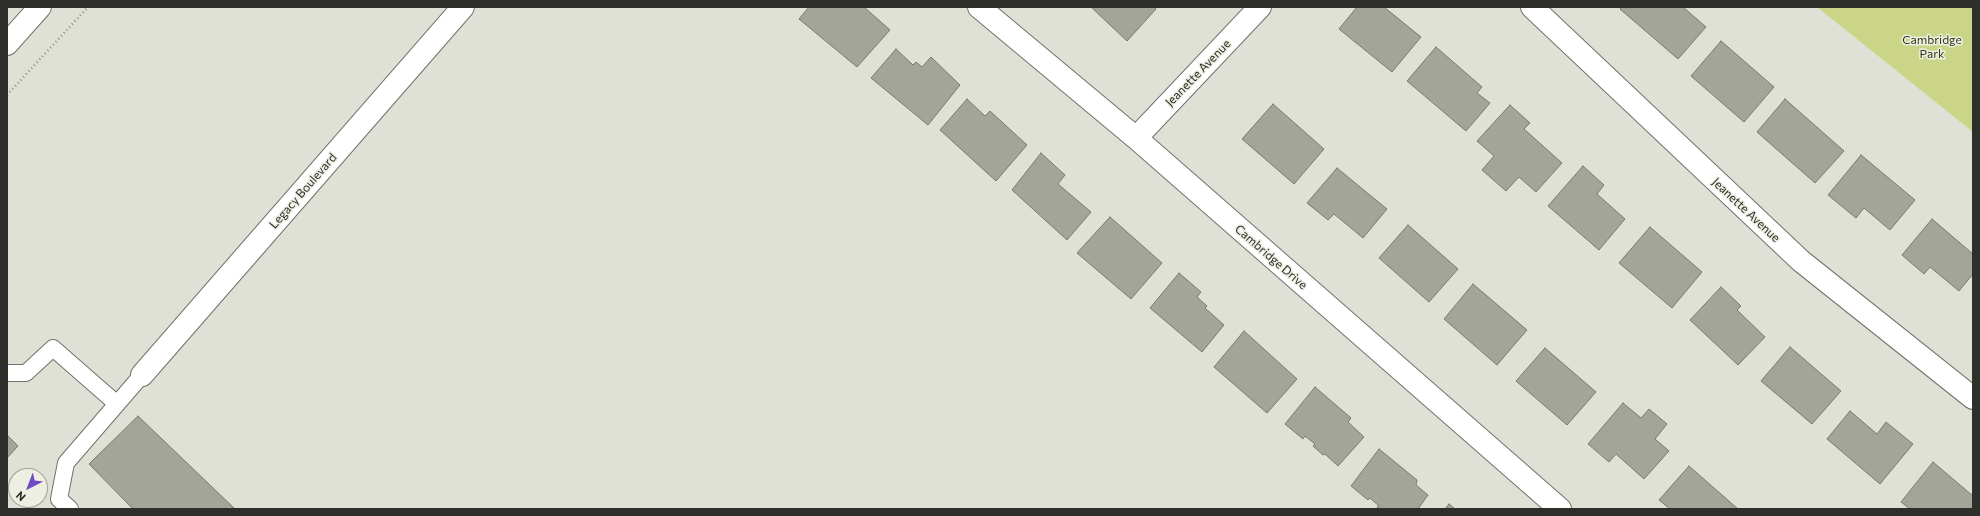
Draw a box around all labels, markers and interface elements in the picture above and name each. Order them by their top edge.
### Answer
park label: Cambridge Park [1902,33,1962,61]
street label: Jeanette Avenue [1162,36,1234,110]
street label: Legacy Boulevard [266,150,340,232]
street label: Jeanette Avenue [1709,175,1783,245]
street label: Cambridge Drive [1232,222,1310,292]
north arrow [8,468,48,508]
text: N [13,489,28,504]

